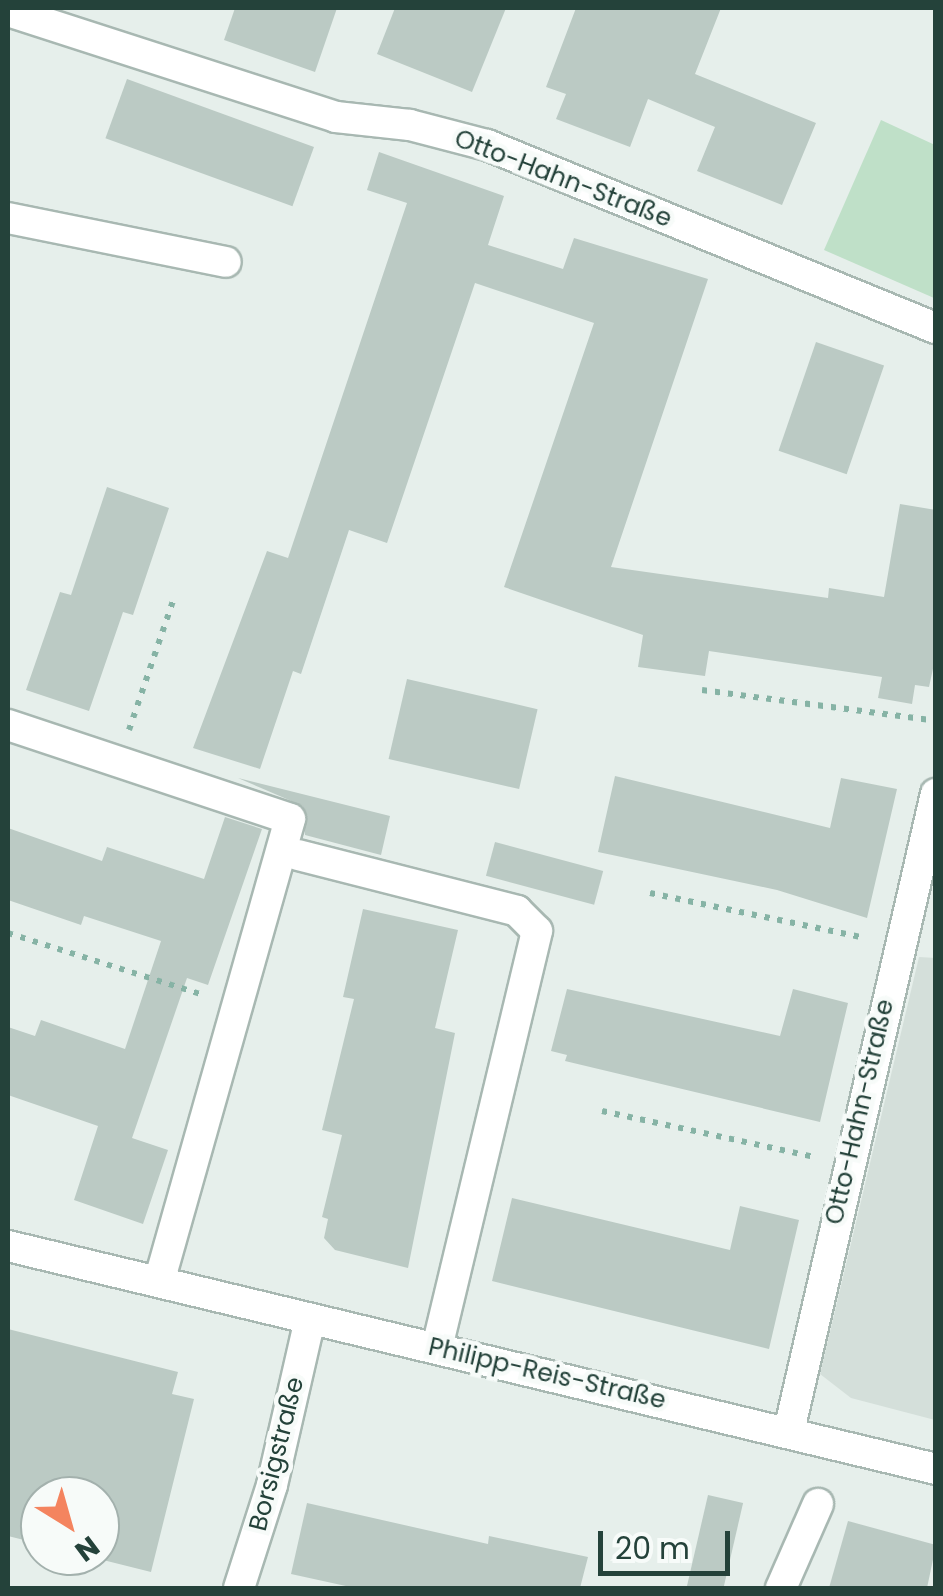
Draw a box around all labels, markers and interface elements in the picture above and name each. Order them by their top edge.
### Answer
street label: Otto-Hahn-Straße [450,124,676,234]
street label: Otto-Hahn-Straße [820,997,900,1227]
street label: Philipp-Reis-Straße [425,1332,669,1416]
street label: Borsigstraße [243,1374,311,1534]
north arrow [20,1476,120,1576]
scale bar [603,1511,736,1573]
text: N [67,1527,107,1571]
text: 20 m [615,1527,690,1570]

